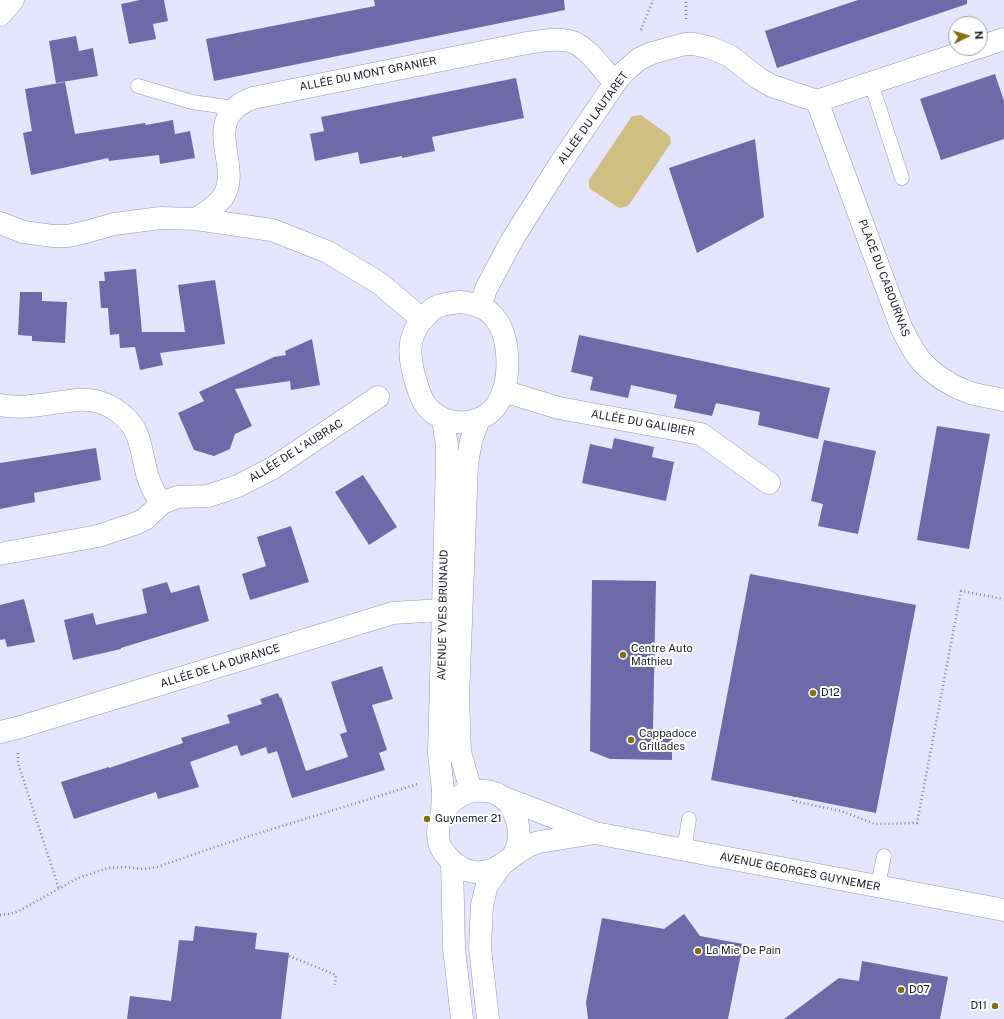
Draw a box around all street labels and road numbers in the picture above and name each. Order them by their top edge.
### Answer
street label: ALLÉE DU MONT GRANIER [298,54,438,94]
street label: ALLÉE DU LAUTARET [555,69,631,167]
street label: PLACE DU CABOURNAS [855,217,913,339]
street label: ALLÉE DU GALIBIER [590,407,696,439]
street label: ALLÉE DE L'AUBRAC [247,417,345,485]
street label: AVENUE YVES BRUNAUD [435,549,451,681]
street label: ALLÉE DE LA DURANCE [159,642,281,690]
street label: AVENUE GEORGES GUYNEMER [719,850,881,894]

